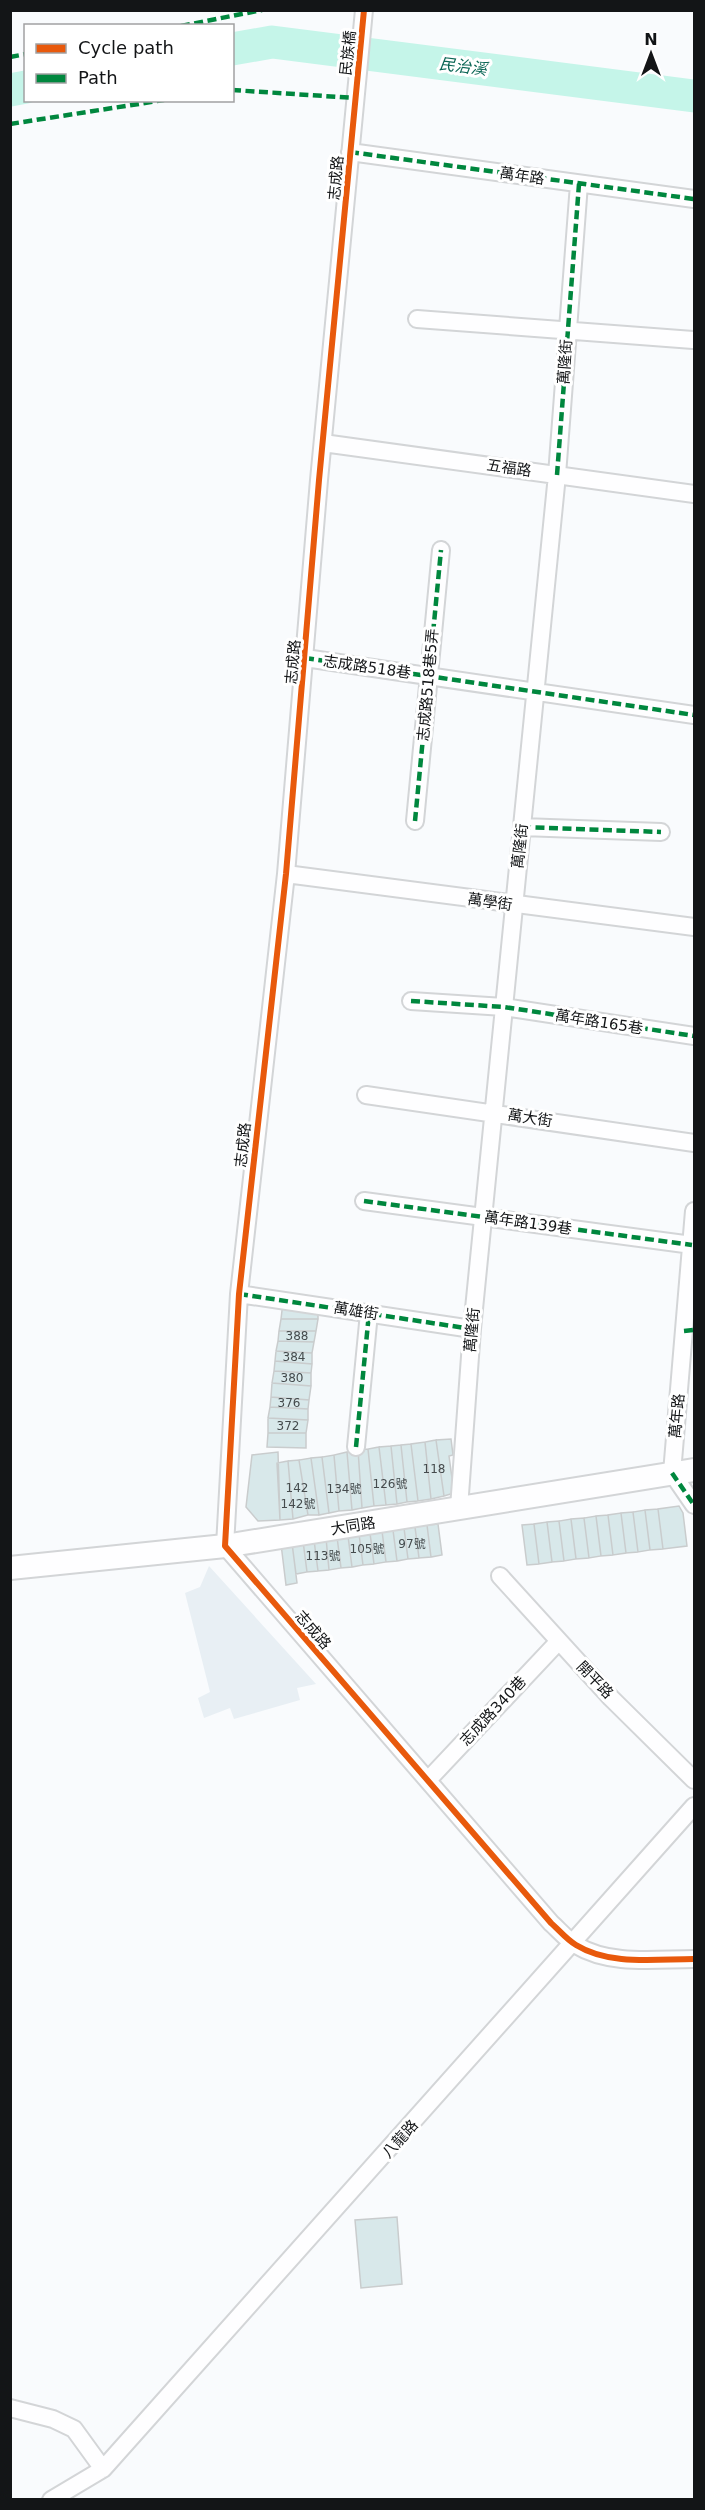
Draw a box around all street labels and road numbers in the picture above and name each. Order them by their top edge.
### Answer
street label: 民族橋 [337,30,359,76]
street label: 志成路 [325,155,347,201]
street label: 萬年路 [498,164,546,188]
street label: 萬隆街 [554,339,576,385]
street label: 五福路 [485,456,533,480]
street label: 志成路518巷5弄 [414,628,442,742]
street label: 志成路 [282,639,304,685]
street label: 志成路518巷 [322,652,412,682]
street label: 萬隆街 [509,823,531,869]
street label: 萬學街 [466,890,514,914]
street label: 萬年路165巷 [554,1006,644,1038]
street label: 萬大街 [506,1106,554,1130]
street label: 志成路 [232,1122,254,1168]
street label: 萬年路139巷 [483,1208,573,1238]
street label: 萬雄街 [332,1299,380,1323]
street label: 萬隆街 [461,1307,483,1353]
street label: 萬年路 [666,1393,688,1439]
street label: 大同路 [329,1514,377,1538]
street label: 志成路 [291,1607,335,1653]
street label: 開平路 [573,1658,617,1702]
street label: 志成路340巷 [456,1672,530,1750]
street label: 八龍路 [378,2116,422,2162]

